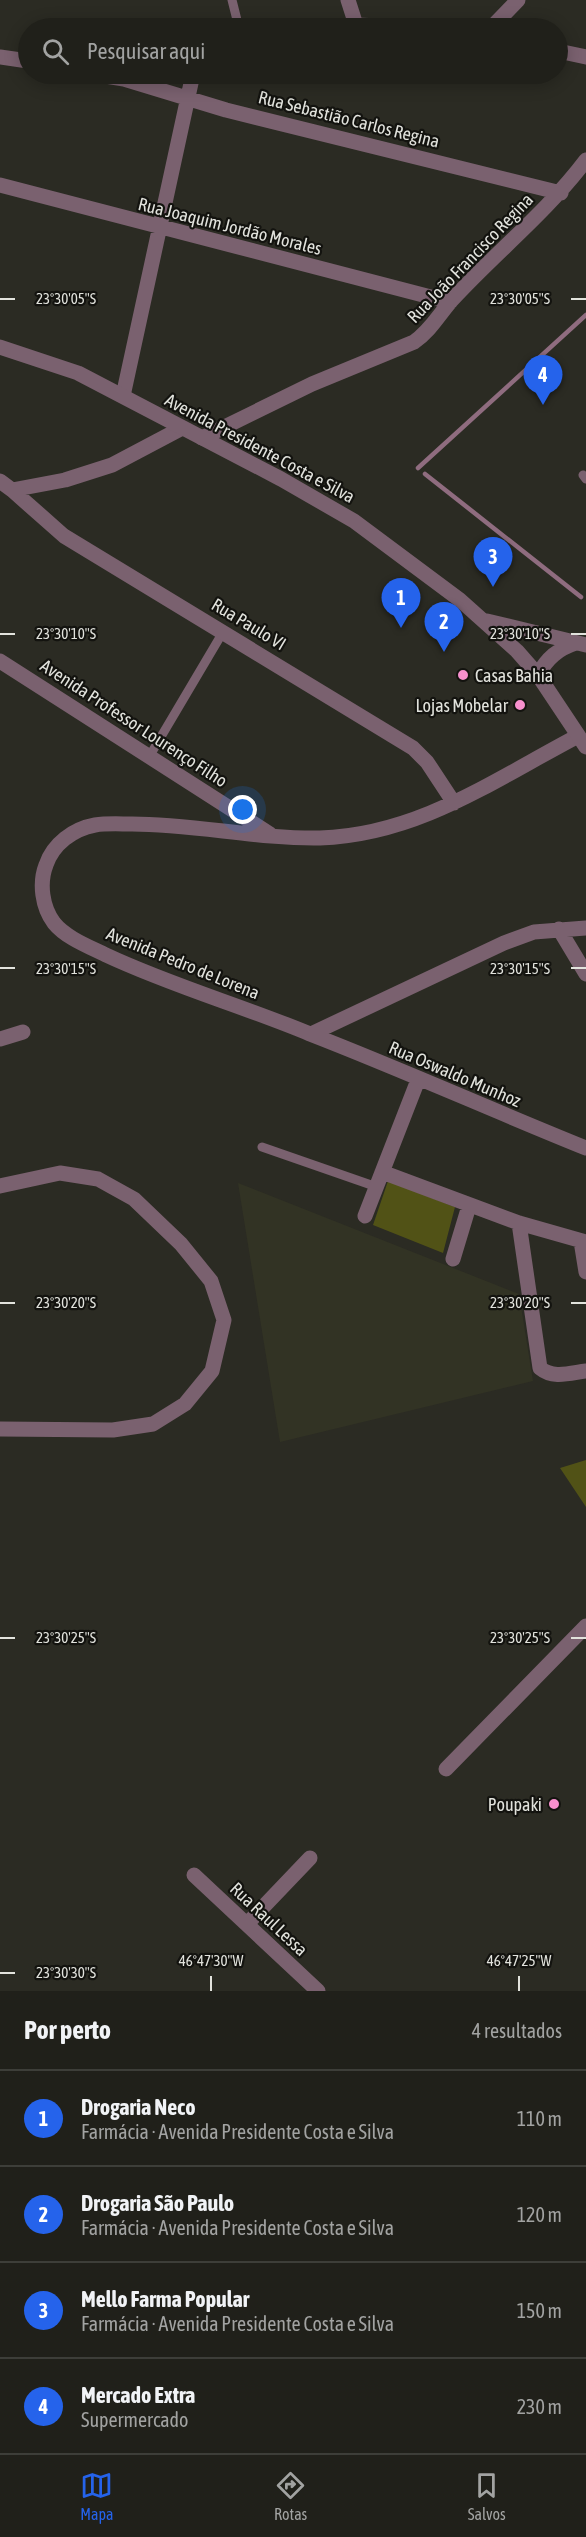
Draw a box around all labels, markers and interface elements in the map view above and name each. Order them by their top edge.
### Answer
search box [18,18,568,84]
icon: search [39,35,72,68]
text: Pesquisar aqui [87,38,205,64]
street label: Rua Sebastião Carlos Regina [256,86,442,152]
street label: Rua João Francisco Regina [403,189,537,327]
street label: Rua Joaquim Jordão Morales [136,193,324,259]
text: 23°30'05"S [36,290,96,307]
text: 23°30'05"S [490,290,550,307]
pin: 4 [524,356,562,405]
street label: Avenida Presidente Costa e Silva [162,389,358,507]
pin: 3 [474,538,512,587]
pin: 1 [382,578,420,628]
street label: Rua Paulo VI [208,594,290,654]
pin: 2 [424,602,464,652]
text: 23°30'10"S [36,625,96,642]
text: 23°30'10"S [490,625,550,642]
street label: Avenida Professor Lourenço Filho [37,655,231,791]
place label: Casas Bahia [475,665,553,686]
marker: Casas Bahia [456,668,470,682]
place label: Lojas Mobelar [416,695,509,716]
marker: Lojas Mobelar [513,698,527,712]
your location [228,795,257,824]
street label: Avenida Pedro de Lorena [103,923,263,1003]
text: 23°30'15"S [36,960,96,977]
text: 23°30'15"S [490,960,550,977]
street label: Rua Oswaldo Munhoz [386,1037,525,1111]
text: 23°30'20"S [36,1294,96,1311]
text: 23°30'20"S [490,1294,550,1311]
text: 23°30'25"S [36,1629,96,1646]
text: 23°30'25"S [490,1629,550,1646]
place label: Poupaki [488,1794,542,1815]
marker: Poupaki [547,1797,561,1811]
street label: Rua Raul Lessa [226,1878,312,1960]
text: 46°47'30"W [179,1952,243,1969]
text: 46°47'25"W [487,1952,551,1969]
text: 23°30'30"S [36,1964,96,1981]
text: Por perto [24,2015,111,2045]
text: 4 resultados [472,2019,562,2042]
text: Drogaria Neco [81,2094,196,2120]
text: 1 [39,2107,48,2130]
text: 110 m [517,2107,562,2130]
text: Farmácia · Avenida Presidente Costa e Silva [81,2120,394,2143]
text: Drogaria São Paulo [81,2190,234,2216]
text: 2 [39,2203,48,2226]
text: 120 m [517,2203,562,2226]
text: Farmácia · Avenida Presidente Costa e Silva [81,2216,394,2239]
text: Mello Farma Popular [81,2286,249,2312]
text: 3 [39,2299,48,2322]
text: 150 m [517,2299,562,2322]
text: Farmácia · Avenida Presidente Costa e Silva [81,2312,394,2335]
text: Mercado Extra [81,2382,195,2408]
text: 4 [39,2395,48,2418]
text: 230 m [517,2395,562,2418]
text: Supermercado [81,2408,188,2431]
tab: Mapa [80,2469,113,2523]
tab: Rotas [274,2469,307,2523]
tab: Salvos [468,2469,506,2523]

